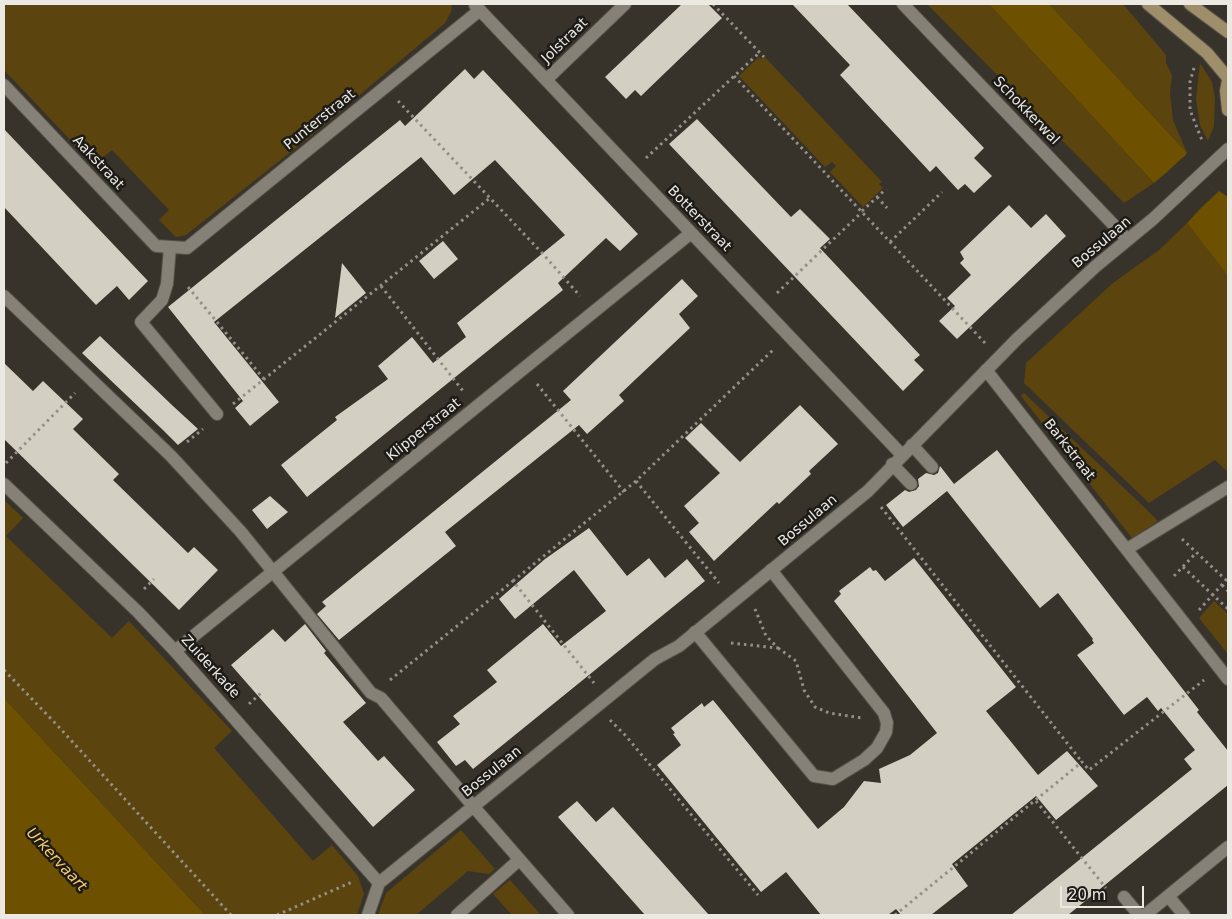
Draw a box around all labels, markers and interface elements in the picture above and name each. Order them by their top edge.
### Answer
street label: Jolstraat [538,15,592,67]
street label: Schokkerwal [989,74,1063,148]
street label: Punterstraat [281,86,359,154]
street label: Aakstraat [69,133,127,193]
street label: Botterstraat [664,183,734,255]
street label: Bossulaan [1069,214,1135,272]
street label: Klipperstraat [384,395,464,465]
street label: Barkstraat [1040,416,1098,484]
street label: Bossulaan [775,492,841,550]
street label: Zuiderkade [177,632,243,702]
street label: Bossulaan [459,743,525,801]
water label: Urkervaart [22,824,90,896]
scale bar [1062,876,1146,908]
text: 20 m [1068,886,1106,904]

